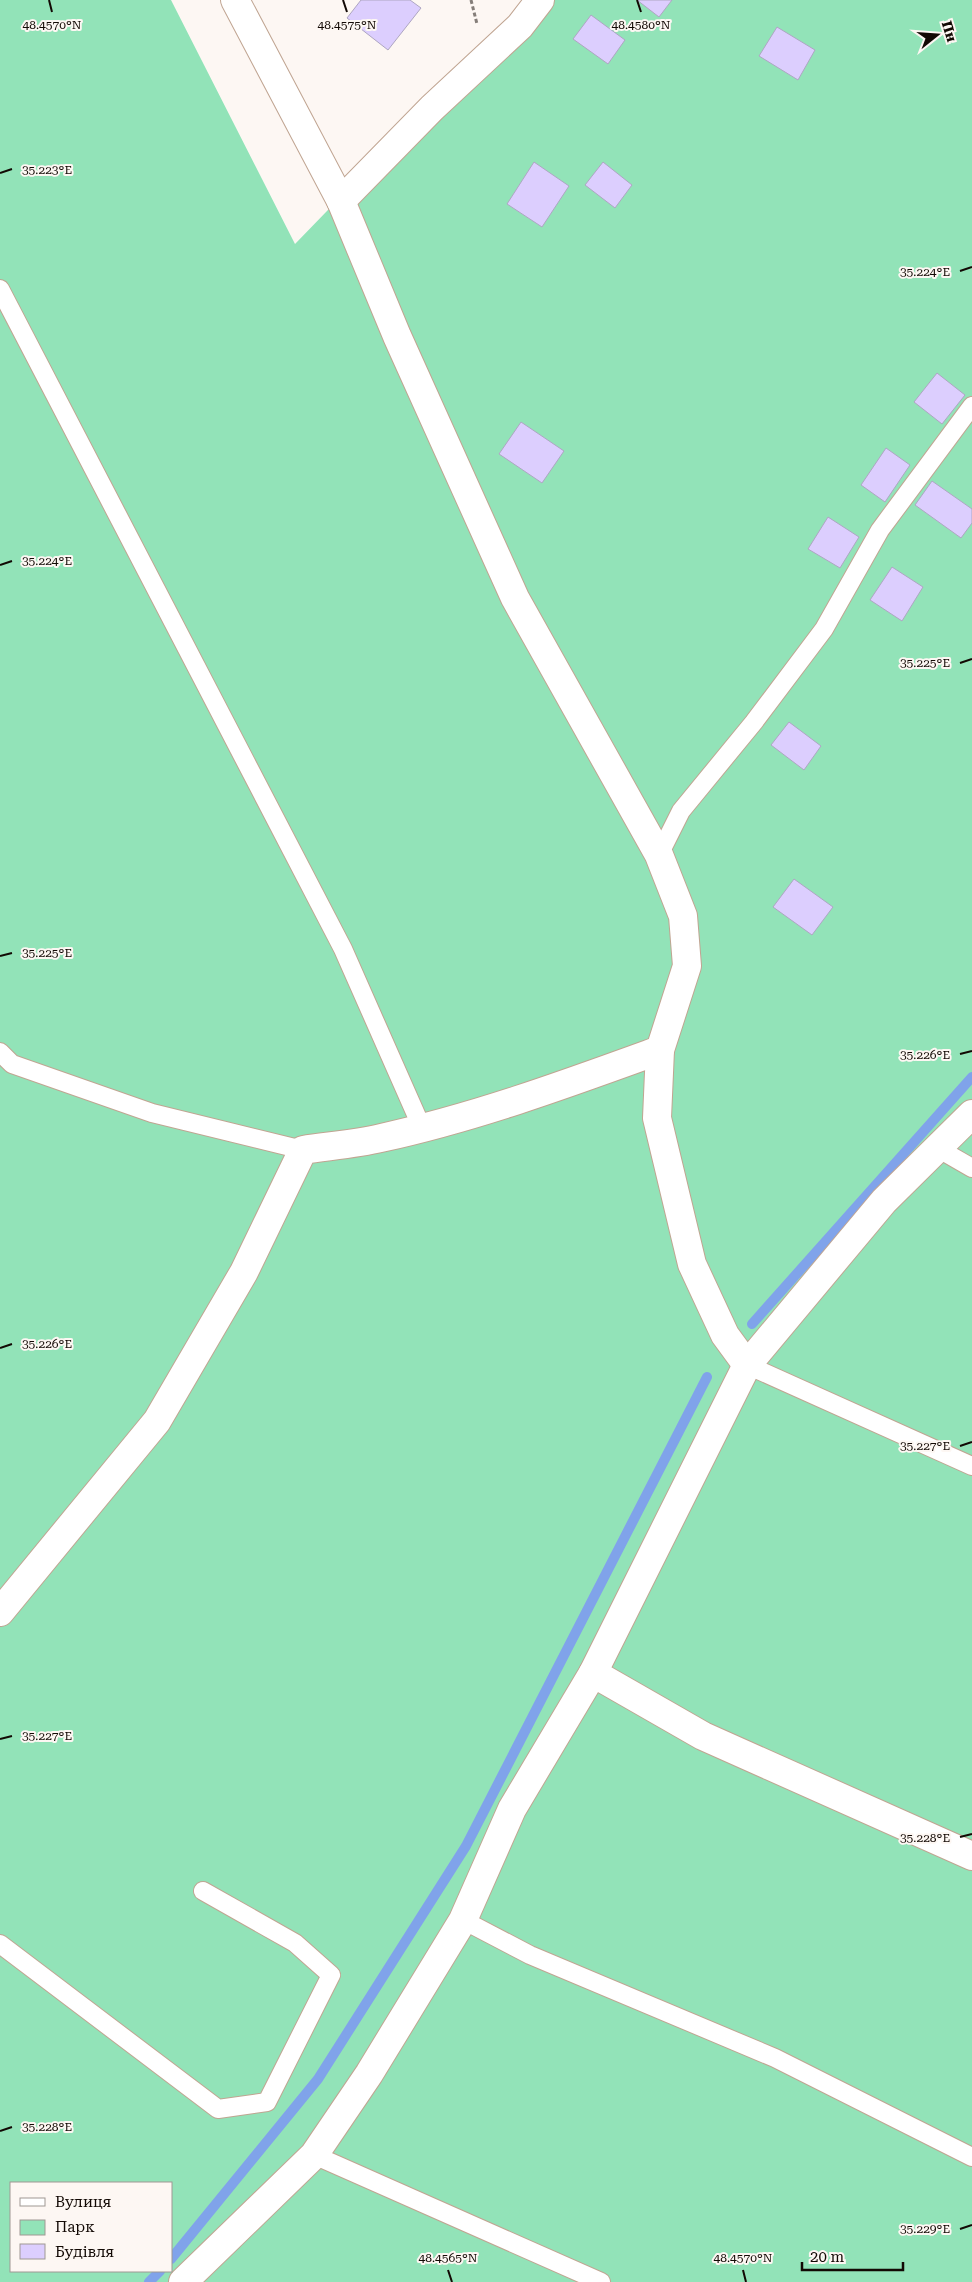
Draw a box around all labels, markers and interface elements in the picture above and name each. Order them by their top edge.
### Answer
north arrow [912,10,962,60]
text: 48.4570°N [23,18,82,32]
text: 48.4575°N [318,18,377,32]
text: 48.4580°N [612,18,671,32]
text: Пн [939,19,960,44]
text: 35.223°E [22,163,72,177]
text: 35.224°E [900,265,950,279]
text: 35.224°E [22,554,72,568]
text: 35.225°E [900,656,950,670]
text: 35.225°E [22,946,72,960]
text: 35.226°E [900,1048,950,1062]
text: 35.226°E [22,1337,72,1351]
text: 35.227°E [900,1439,950,1453]
text: 35.227°E [22,1729,72,1743]
text: 35.228°E [900,1831,950,1845]
text: 35.228°E [22,2120,72,2134]
legend [10,2182,172,2272]
text: Вулиця [55,2193,111,2211]
text: Парк [55,2218,95,2236]
text: 35.229°E [900,2222,950,2236]
scale bar [802,2240,903,2272]
text: Будівля [55,2243,114,2261]
text: 20 m [810,2248,845,2266]
text: 48.4565°N [419,2251,478,2265]
text: 48.4570°N [714,2251,773,2265]

